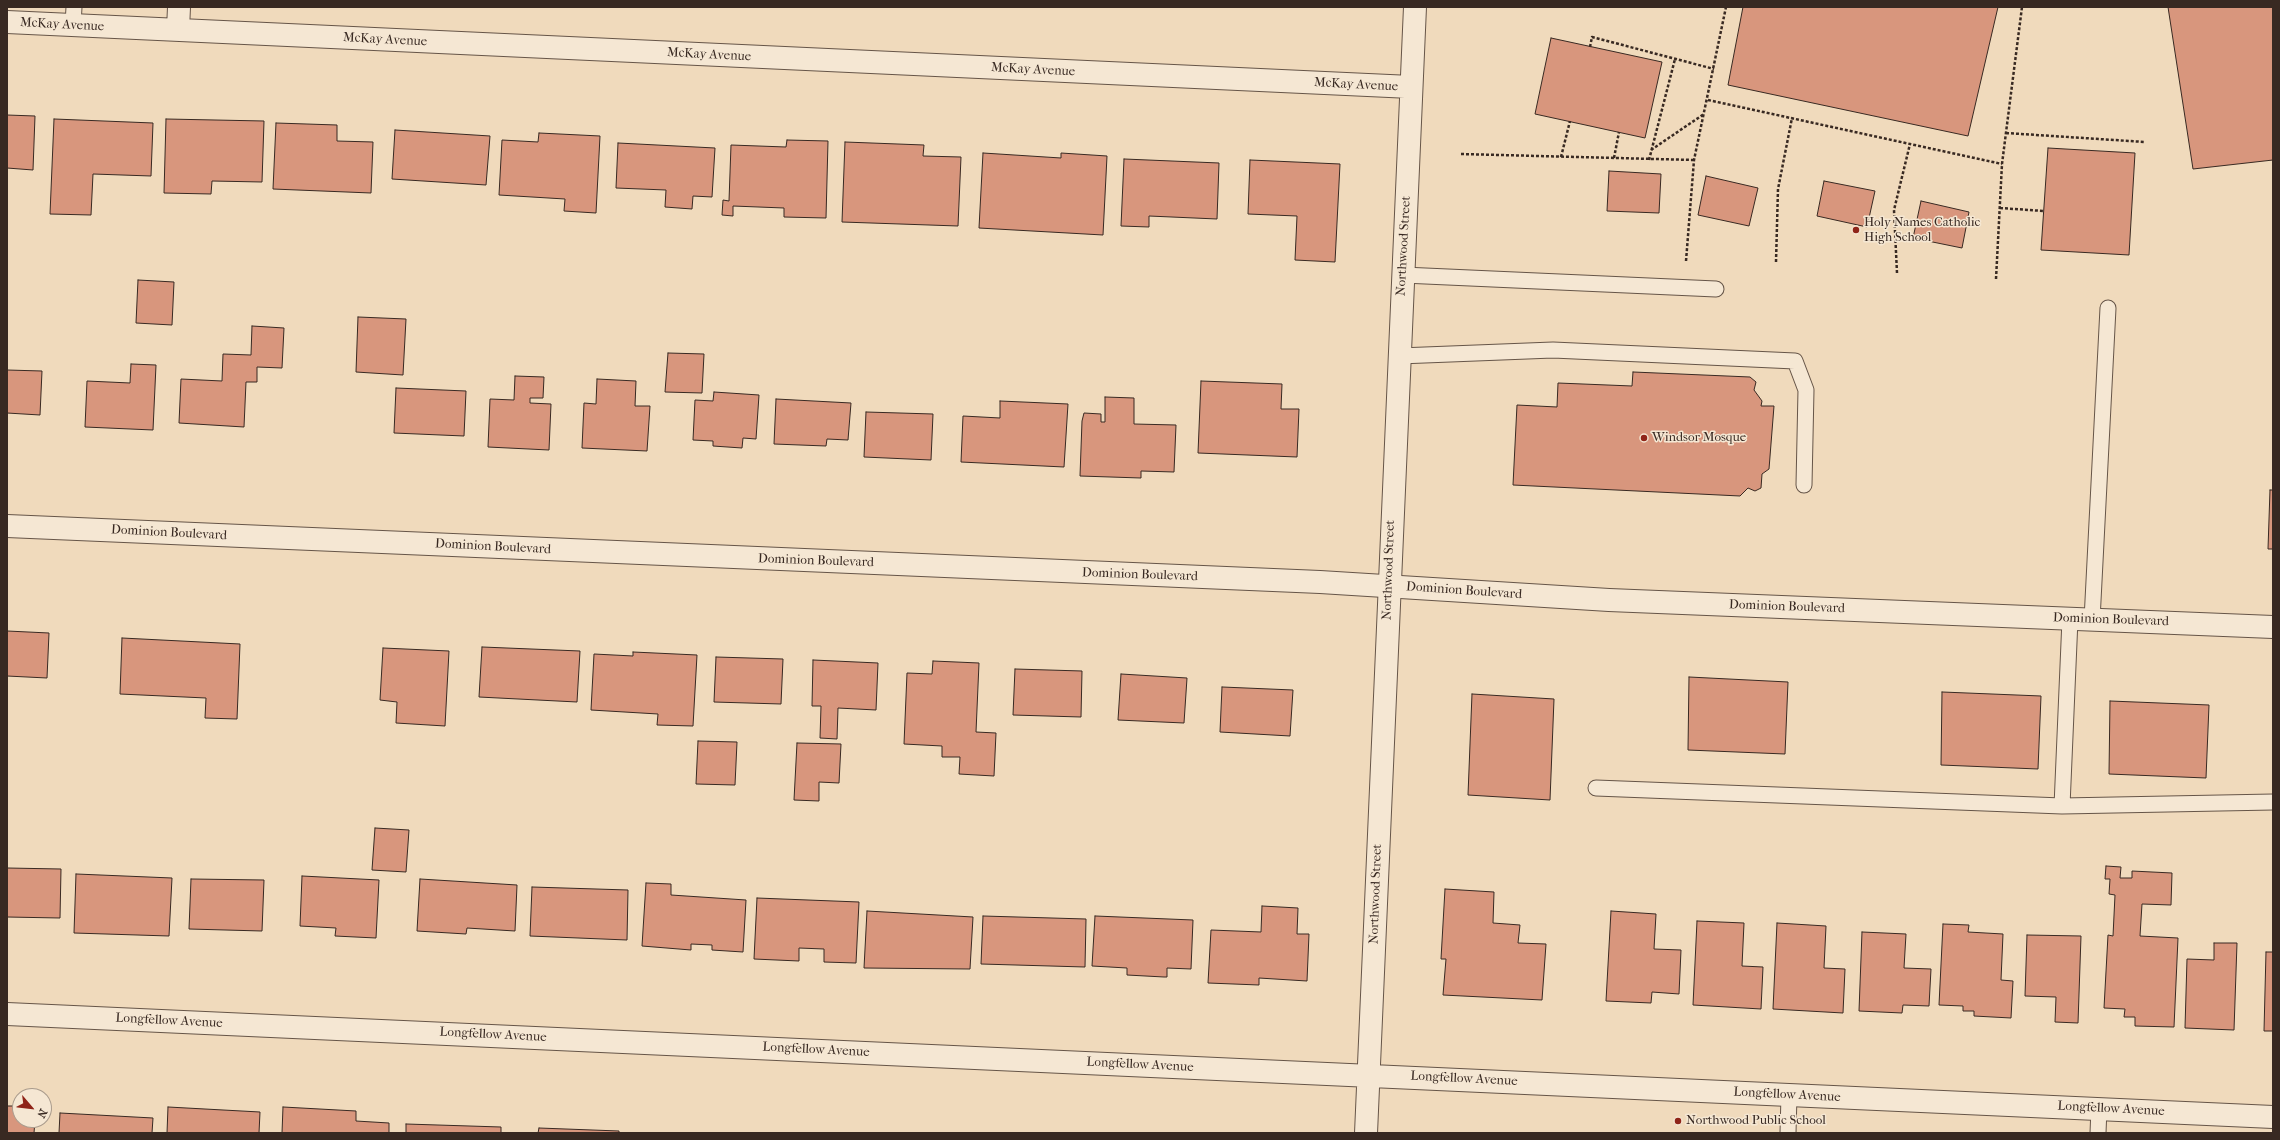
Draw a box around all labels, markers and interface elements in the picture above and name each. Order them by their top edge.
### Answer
street label: McKay Avenue [19,15,105,35]
street label: McKay Avenue [342,30,428,50]
street label: McKay Avenue [666,45,752,65]
street label: McKay Avenue [990,60,1076,80]
street label: McKay Avenue [1313,75,1399,95]
street label: Northwood Street [1394,196,1414,296]
place label: Holy Names Catholic High School [1864,215,1980,246]
marker: Holy Names Catholic High School [1851,225,1861,235]
place label: Windsor Mosque [1652,430,1746,446]
marker: Windsor Mosque [1639,433,1649,443]
street label: Northwood Street [1379,520,1399,620]
street label: Dominion Boulevard [111,522,227,544]
street label: Dominion Boulevard [435,536,551,558]
street label: Dominion Boulevard [758,551,874,571]
street label: Dominion Boulevard [1082,565,1198,585]
street label: Dominion Boulevard [1406,579,1522,603]
street label: Dominion Boulevard [1729,597,1845,617]
street label: Dominion Boulevard [2053,610,2169,630]
street label: Northwood Street [1366,844,1386,944]
street label: Longfellow Avenue [115,1010,223,1032]
street label: Longfellow Avenue [439,1024,547,1046]
street label: Longfellow Avenue [762,1039,870,1061]
street label: Longfellow Avenue [1086,1054,1194,1076]
street label: Longfellow Avenue [1410,1068,1518,1090]
street label: Longfellow Avenue [1733,1084,1841,1106]
north arrow [12,1088,52,1128]
street label: Longfellow Avenue [2057,1098,2165,1120]
text: N [34,1107,50,1120]
place label: Northwood Public School [1686,1113,1826,1129]
marker: Northwood Public School [1673,1116,1683,1126]

